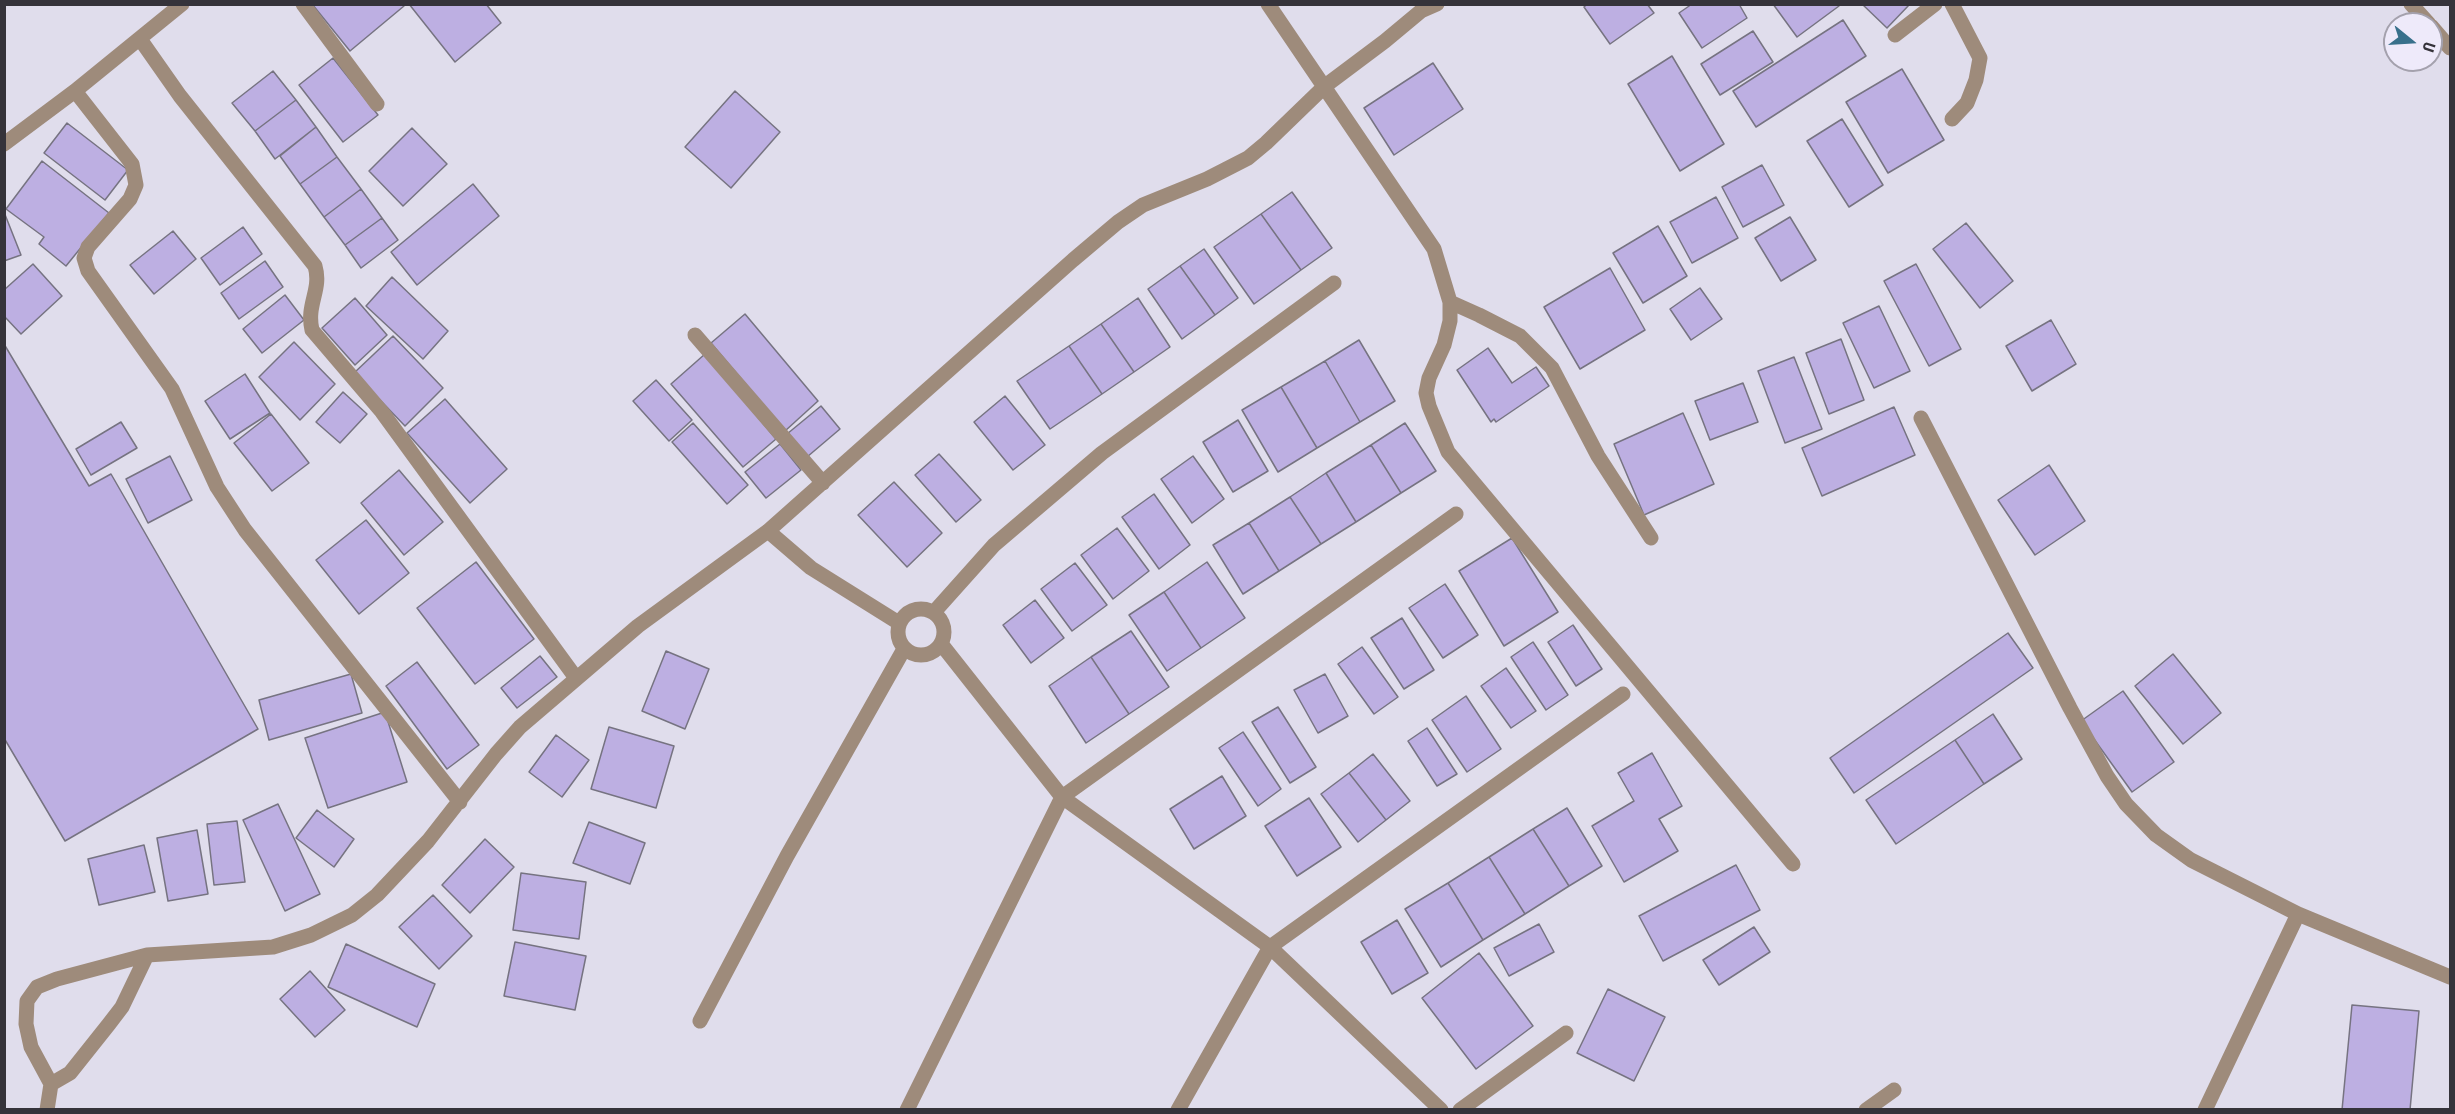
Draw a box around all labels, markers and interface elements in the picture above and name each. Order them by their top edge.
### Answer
north arrow [2383,12,2443,72]
text: U [2418,40,2439,54]

